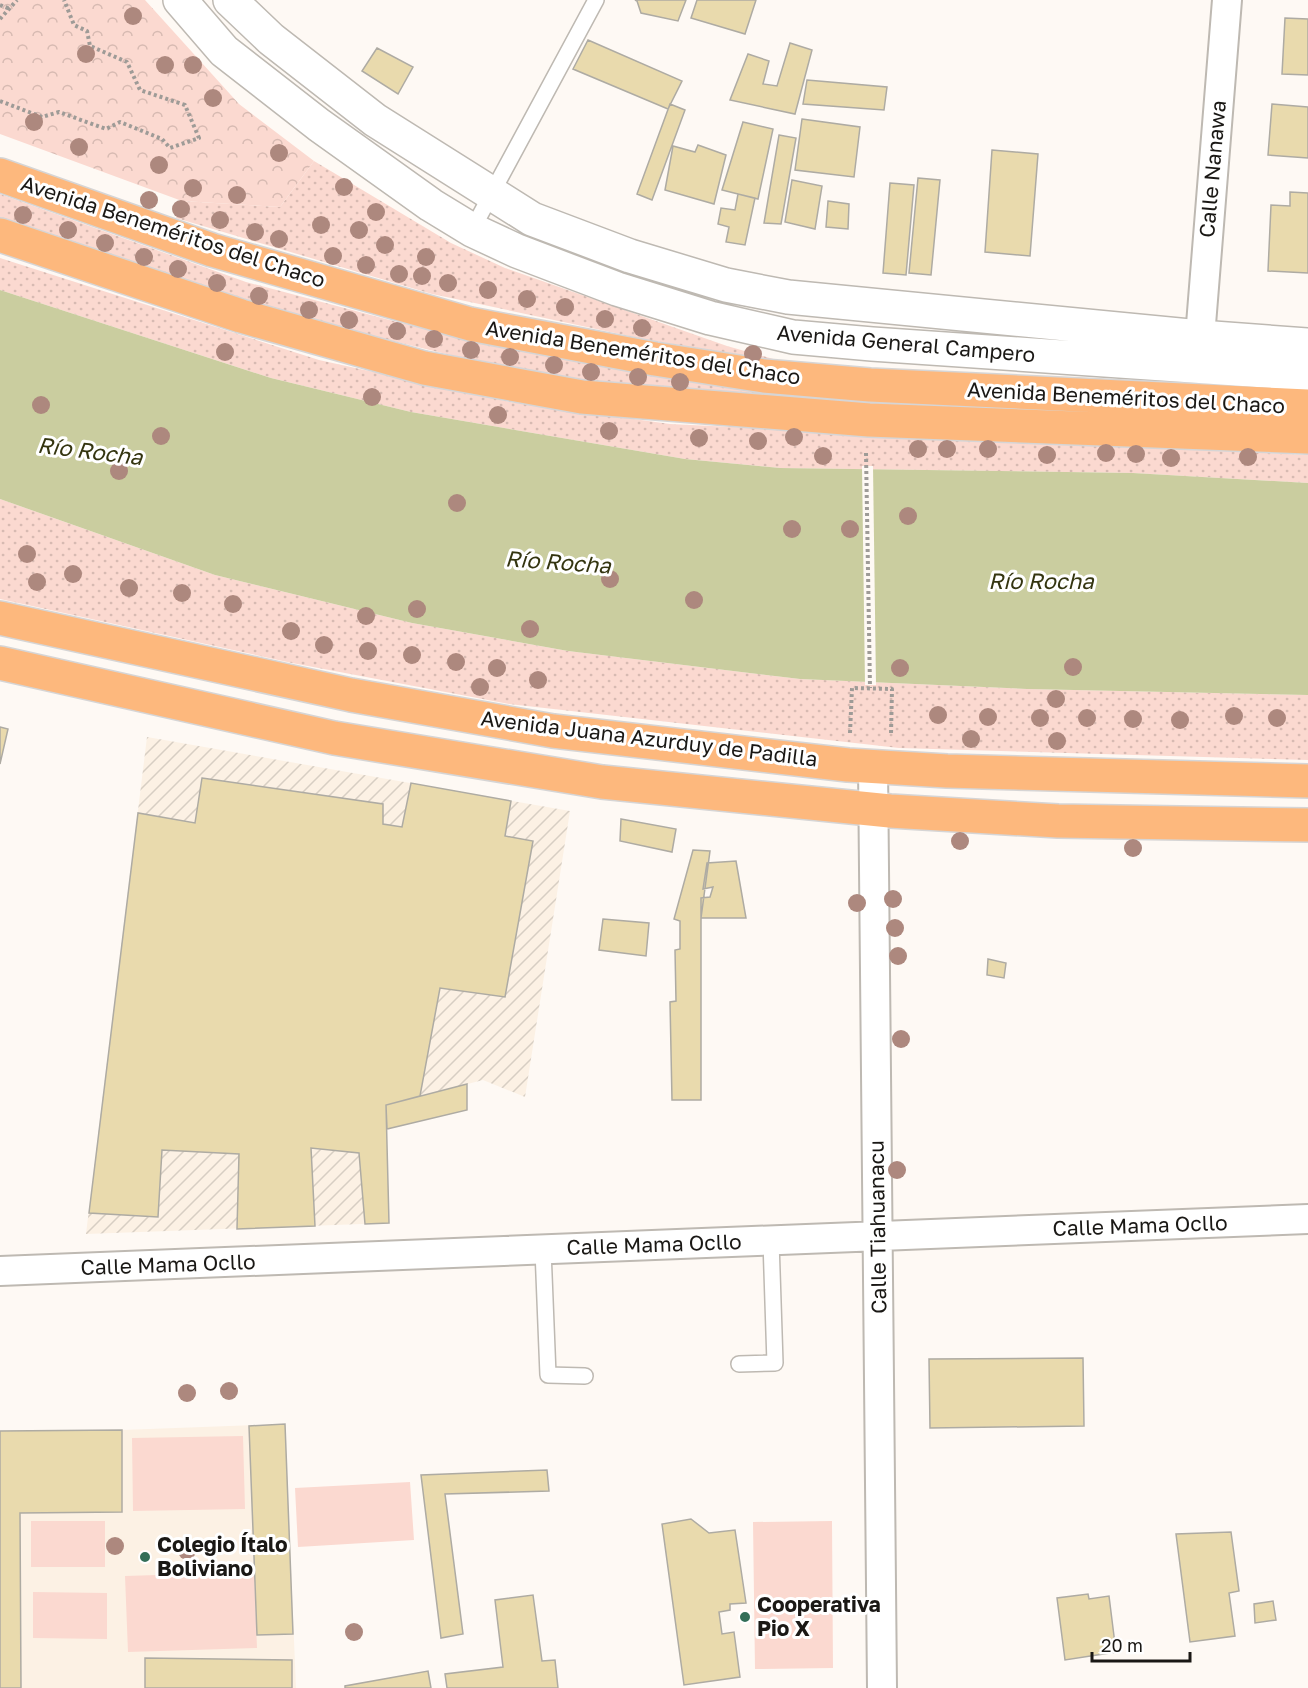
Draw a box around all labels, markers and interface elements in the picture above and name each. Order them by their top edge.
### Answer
street label: Calle Nanawa [1193,99,1231,239]
street label: Avenida Beneméritos del Chaco [18,169,329,293]
street label: Avenida Beneméritos del Chaco [484,314,802,390]
street label: Avenida General Campero [776,319,1036,367]
street label: Avenida Beneméritos del Chaco [966,376,1286,418]
water label: Río Rocha [36,431,146,471]
water label: Río Rocha [504,544,613,579]
water label: Río Rocha [988,567,1095,594]
street label: Avenida Juana Azurduy de Padilla [479,704,819,772]
street label: Calle Tiahuanacu [862,1140,892,1314]
street label: Calle Mama Ocllo [1052,1209,1228,1241]
street label: Calle Mama Ocllo [566,1228,742,1260]
street label: Calle Mama Ocllo [80,1248,256,1280]
place label: Colegio Ítalo Boliviano [157,1531,288,1581]
marker: Colegio Ítalo Boliviano [138,1550,152,1564]
place label: Cooperativa Pio X [757,1591,881,1641]
marker: Cooperativa Pio X [738,1610,752,1624]
scale bar [1092,1625,1190,1663]
text: 20 m [1101,1634,1143,1656]

